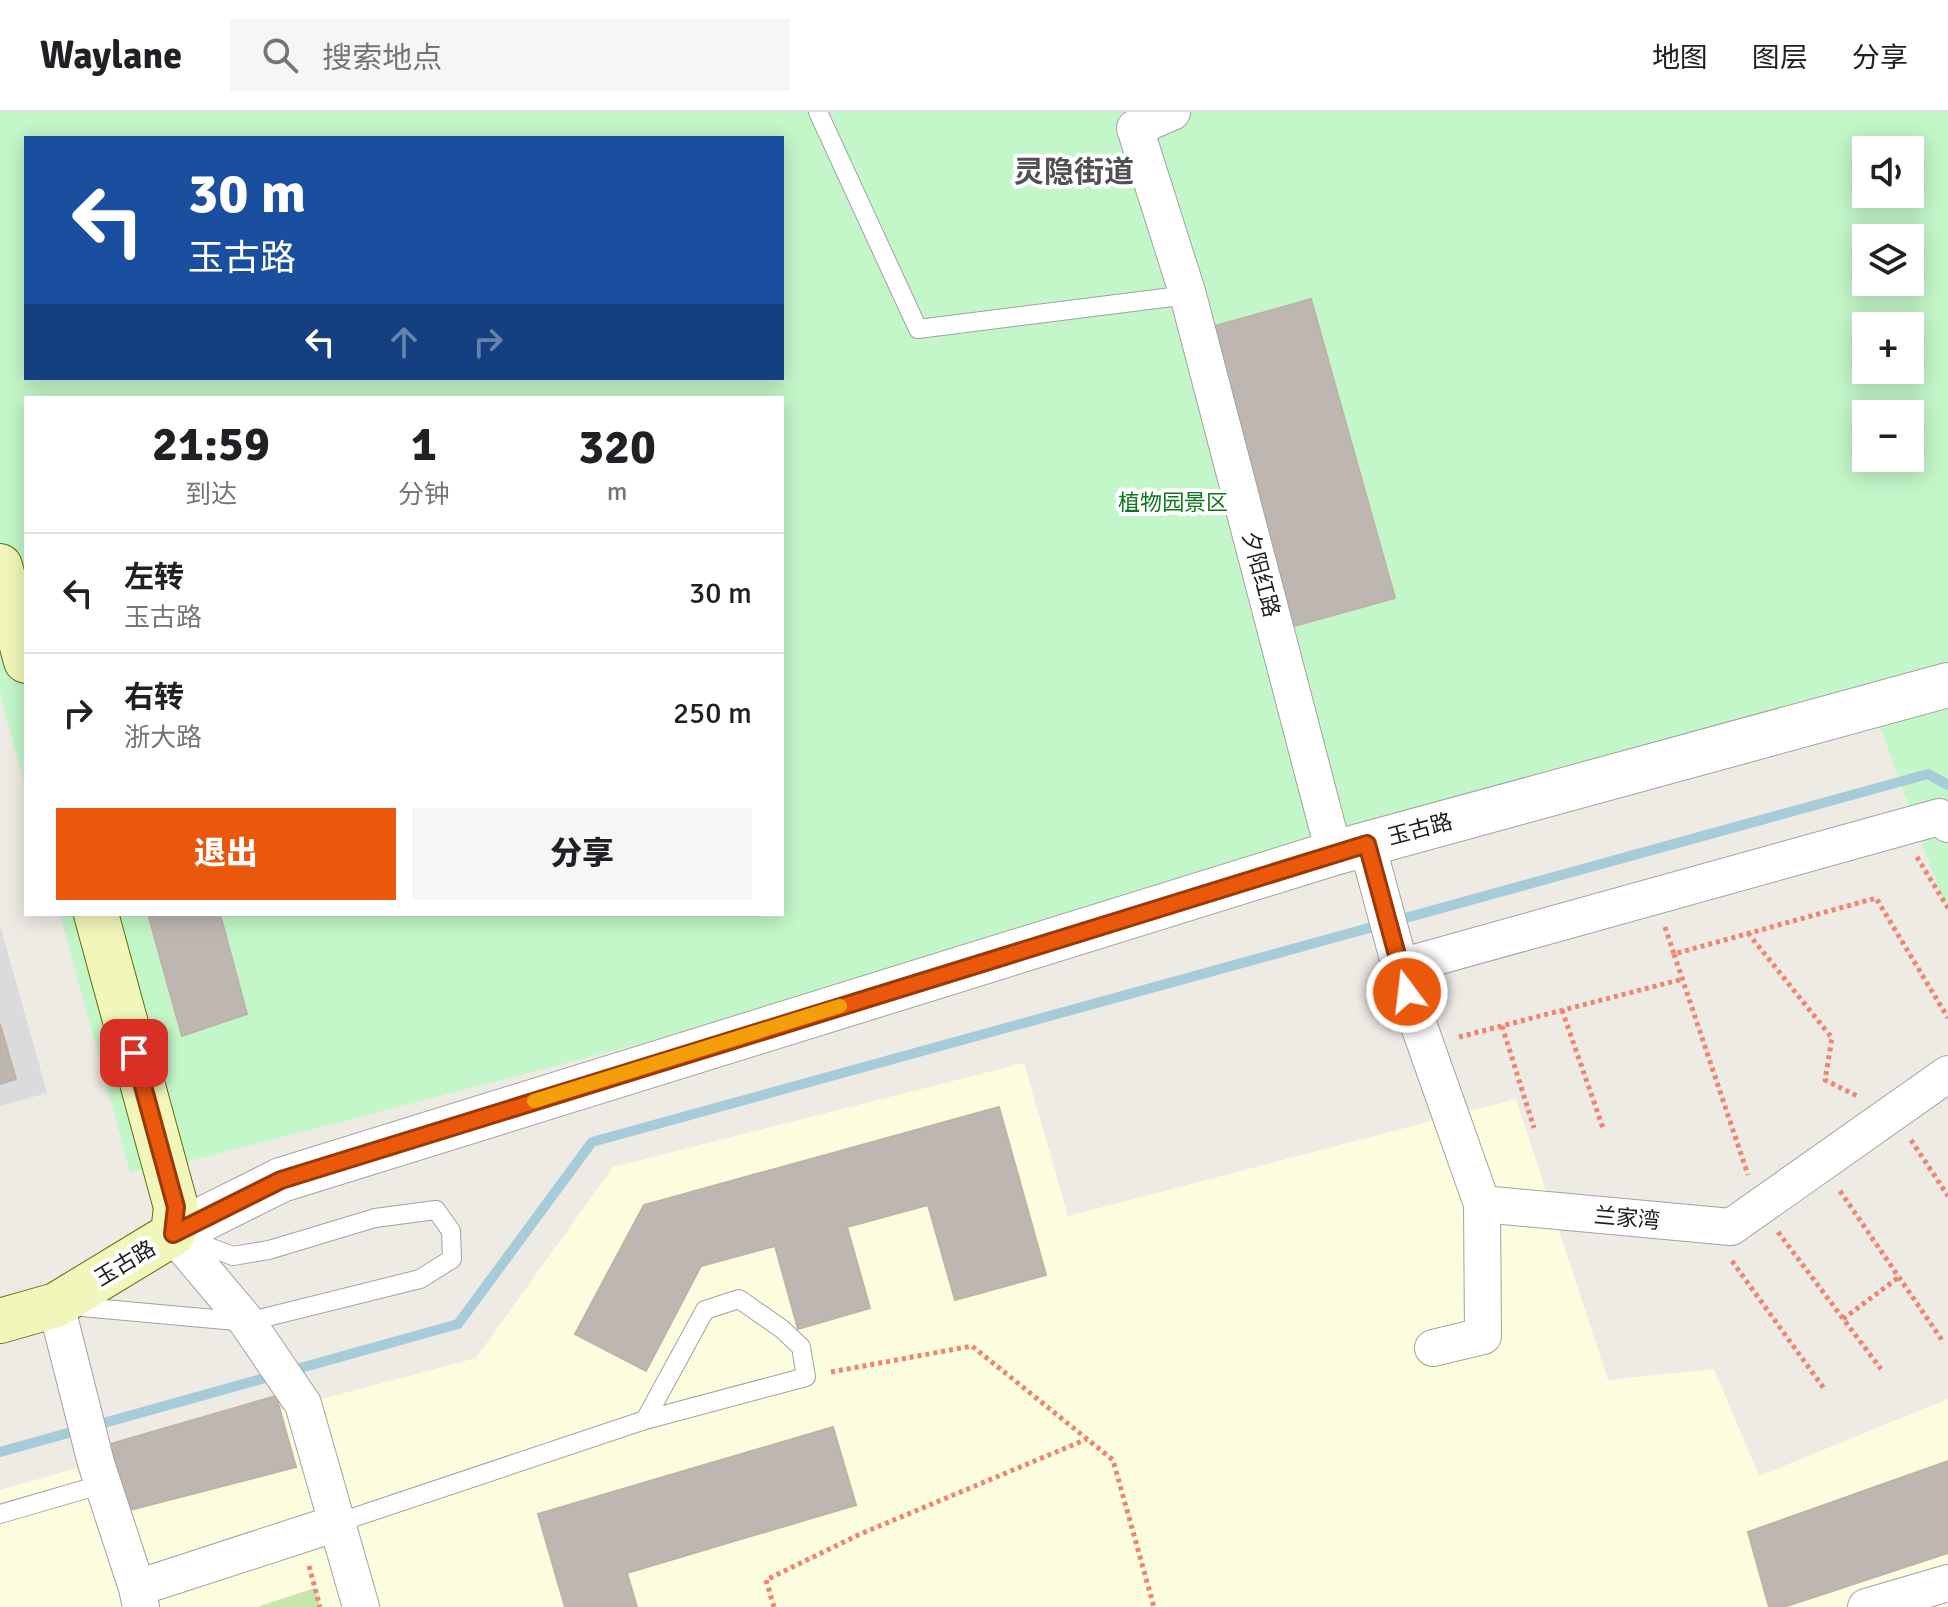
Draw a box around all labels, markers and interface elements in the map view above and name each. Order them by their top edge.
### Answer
search box [230,19,790,91]
text: Waylane [40,32,182,79]
icon: search [258,33,302,77]
text: 搜索地点 [322,40,442,77]
text: 地图 [1652,41,1708,75]
text: 图层 [1752,41,1808,75]
text: 分享 [1852,41,1908,75]
map controls [1852,136,1924,472]
button: sound [1852,136,1924,208]
district label: 灵隐街道 [1014,154,1134,191]
text: 30 m [188,159,306,228]
icon: left [56,168,160,272]
button: layers [1852,224,1924,296]
text: 玉古路 [188,236,296,281]
button: + [1852,312,1924,384]
icon: left [298,320,342,364]
icon: ahead [382,320,426,364]
icon: right [466,320,510,364]
button: − [1852,400,1924,472]
text: 21:59 [152,415,270,474]
text: 1 [411,415,437,474]
text: 320 [578,418,656,477]
text: m [607,476,627,508]
text: 到达 [185,479,237,511]
text: 分钟 [398,479,450,511]
park label: 植物园景区 [1118,489,1228,516]
street label: 夕阳红路 [1237,528,1285,620]
text: 左转 [124,559,184,596]
icon: left [56,571,100,615]
text: 30 m [689,575,752,612]
text: 玉古路 [124,602,202,634]
text: 右转 [124,679,184,716]
icon: right [56,691,100,735]
text: 250 m [673,695,752,732]
text: 浙大路 [124,722,202,754]
street label: 玉古路 [1385,807,1455,851]
button: 退出 [56,808,396,900]
button: 分享 [412,808,752,900]
position arrow [1365,950,1449,1034]
pin [100,1019,168,1087]
icon: arrive [112,1031,156,1075]
street label: 兰家湾 [1593,1202,1661,1234]
street label: 玉古路 [90,1234,160,1292]

